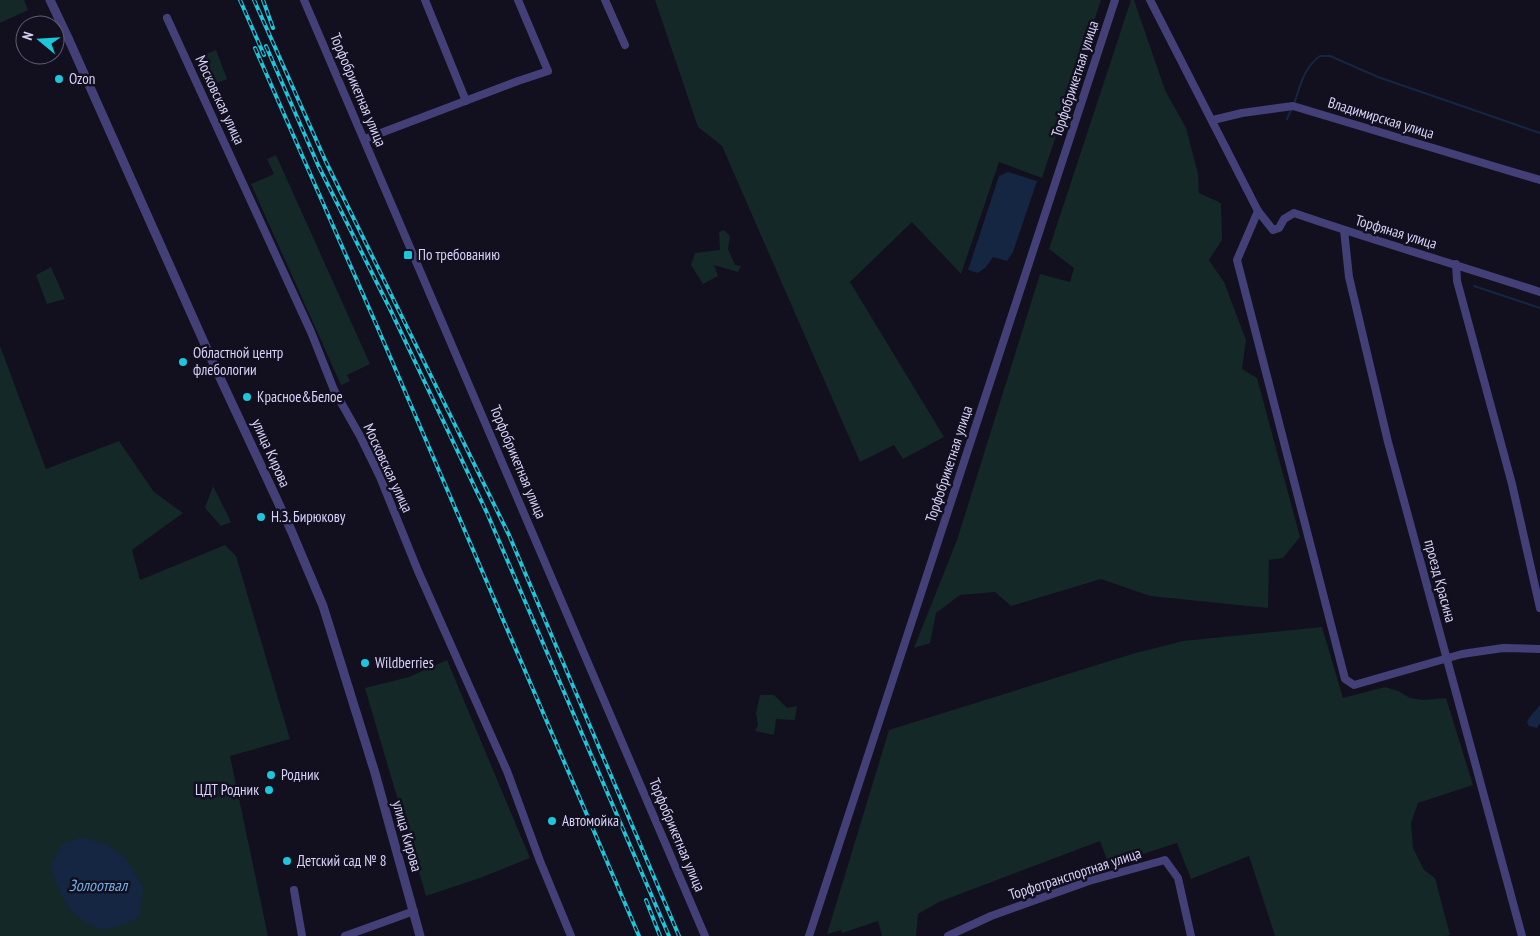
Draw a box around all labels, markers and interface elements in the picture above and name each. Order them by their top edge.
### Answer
north arrow [15,15,65,65]
street label: Торфобрикетная улица [1047,18,1102,139]
text: N [18,30,37,42]
street label: Торфобрикетная улица [326,30,391,149]
street label: Московская улица [191,52,249,147]
place label: Ozon [69,69,95,88]
marker: Ozon [53,73,65,85]
street label: Владимирская улица [1326,92,1437,143]
street label: Торфяная улица [1353,210,1439,253]
place label: По требованию [418,245,500,264]
marker: По требованию [402,249,414,261]
place label: Областной центр флебологии [193,343,283,379]
marker: Областной центр флебологии [177,356,189,368]
place label: Красное&Белое [257,387,343,406]
marker: Красное&Белое [241,391,253,403]
street label: Торфобрикетная улица [486,402,551,521]
street label: Торфобрикетная улица [921,403,976,524]
street label: улица Кирова [248,416,295,490]
street label: Московская улица [359,420,417,515]
place label: Н.З. Бирюкову [271,507,346,526]
marker: Н.З. Бирюкову [255,511,267,523]
street label: проезд Красина [1420,537,1461,624]
place label: Wildberries [375,653,434,672]
marker: Wildberries [359,657,371,669]
place label: Родник [281,765,319,784]
marker: Родник [265,769,277,781]
street label: Торфобрикетная улица [645,775,710,894]
place label: ЦДТ Родник [195,780,259,799]
marker: ЦДТ Родник [263,784,275,796]
street label: улица Кирова [388,798,427,874]
place label: Автомойка [562,811,619,830]
marker: Автомойка [546,815,558,827]
street label: Торфотранспортная улица [1006,843,1143,904]
place label: Детский сад № 8 [297,851,387,870]
marker: Детский сад № 8 [281,855,293,867]
water label: Золоотвал [69,875,129,895]

